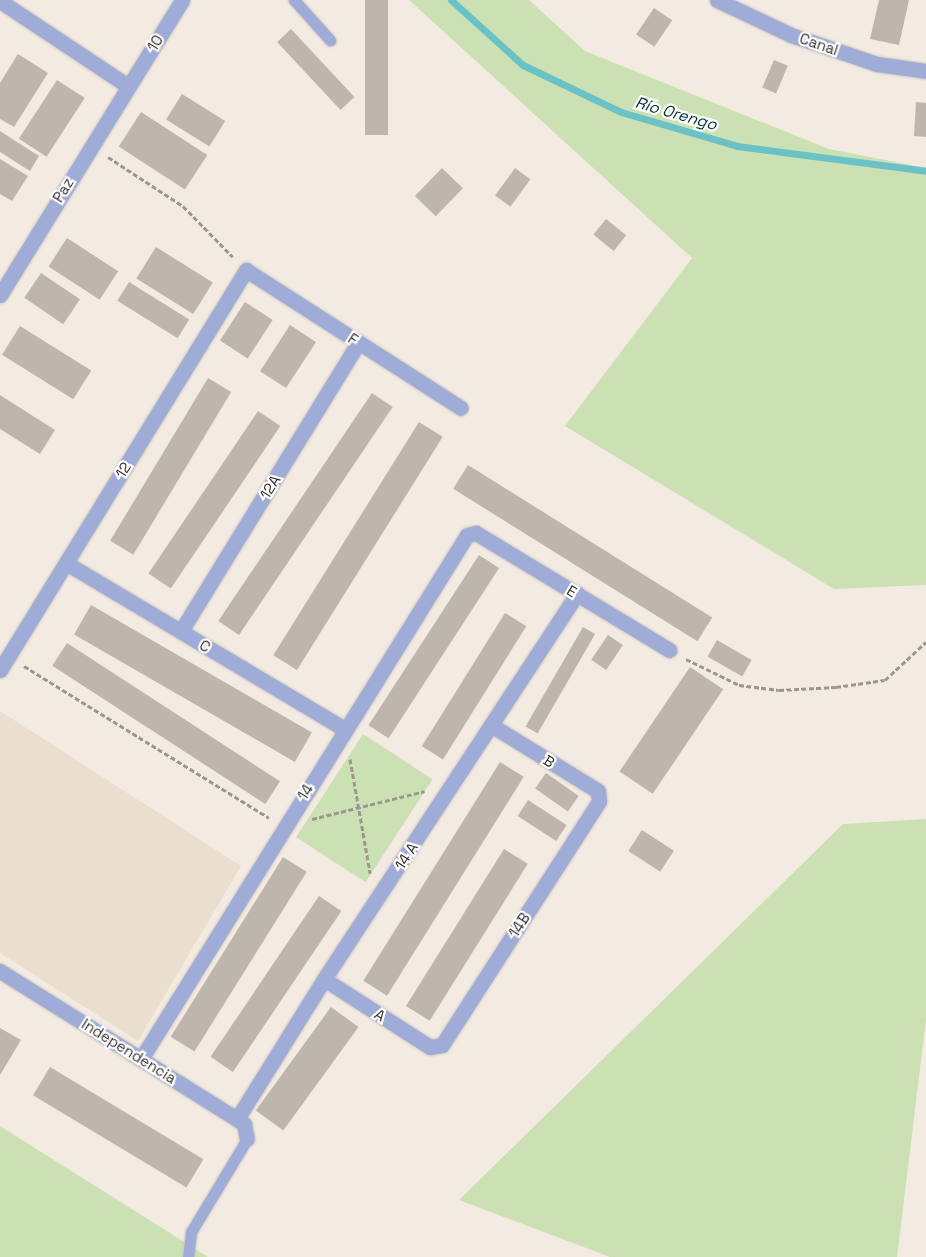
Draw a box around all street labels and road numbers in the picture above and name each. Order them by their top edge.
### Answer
street label: Canal [797,29,841,59]
street label: 10 [143,31,167,55]
street label: Paz [49,175,77,205]
street label: F [345,329,361,349]
street label: 12 [111,459,135,481]
street label: 12A [256,472,284,502]
street label: E [564,581,580,601]
street label: C [196,636,214,656]
street label: B [540,751,558,771]
street label: 14 [293,781,317,803]
street label: 14 A [391,839,421,873]
street label: 14B [504,909,534,941]
street label: A [371,1005,389,1025]
street label: Independencia [78,1015,180,1087]

